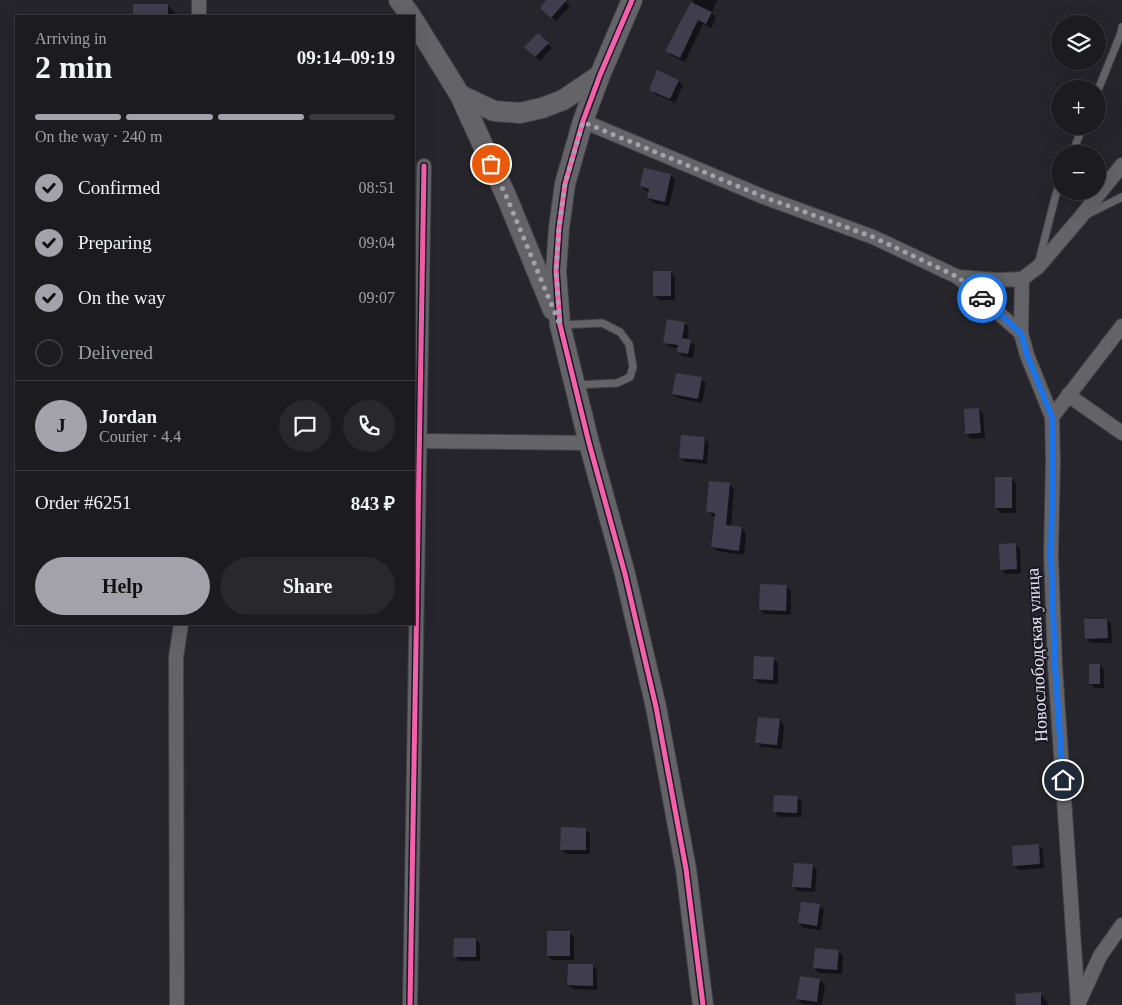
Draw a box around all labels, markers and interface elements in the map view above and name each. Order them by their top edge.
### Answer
map controls [1051,15,1106,200]
button: layers [1051,15,1106,70]
text: Arriving in [35,30,107,47]
text: 09:14–09:19 [297,47,395,68]
text: 2 min [35,49,112,85]
button: + [1051,80,1106,135]
text: On the way · 240 m [35,128,163,145]
pin [470,143,512,185]
button: − [1051,145,1106,200]
icon: bag [477,150,505,178]
icon: check [35,174,63,202]
text: Confirmed [78,177,160,198]
text: 08:51 [359,179,395,196]
icon: check [35,229,63,257]
text: Preparing [78,232,152,253]
text: 09:04 [359,234,395,251]
courier [957,273,1007,323]
icon: check [35,284,63,312]
icon: car [968,284,996,312]
text: On the way [78,287,166,308]
text: 09:07 [359,289,395,306]
text: Delivered [78,342,153,363]
button: chat [279,400,331,452]
button: phone [343,400,395,452]
text: Jordan [99,406,157,427]
text: J [56,415,66,436]
text: Courier · 4.4 [99,428,181,445]
text: Order #6251 [35,492,132,513]
text: 843 ₽ [351,493,395,514]
button: Help [35,557,210,615]
button: Share [220,557,395,615]
street label: Новослободская улица [1022,567,1052,743]
pin [1042,759,1084,801]
icon: home [1049,766,1077,794]

